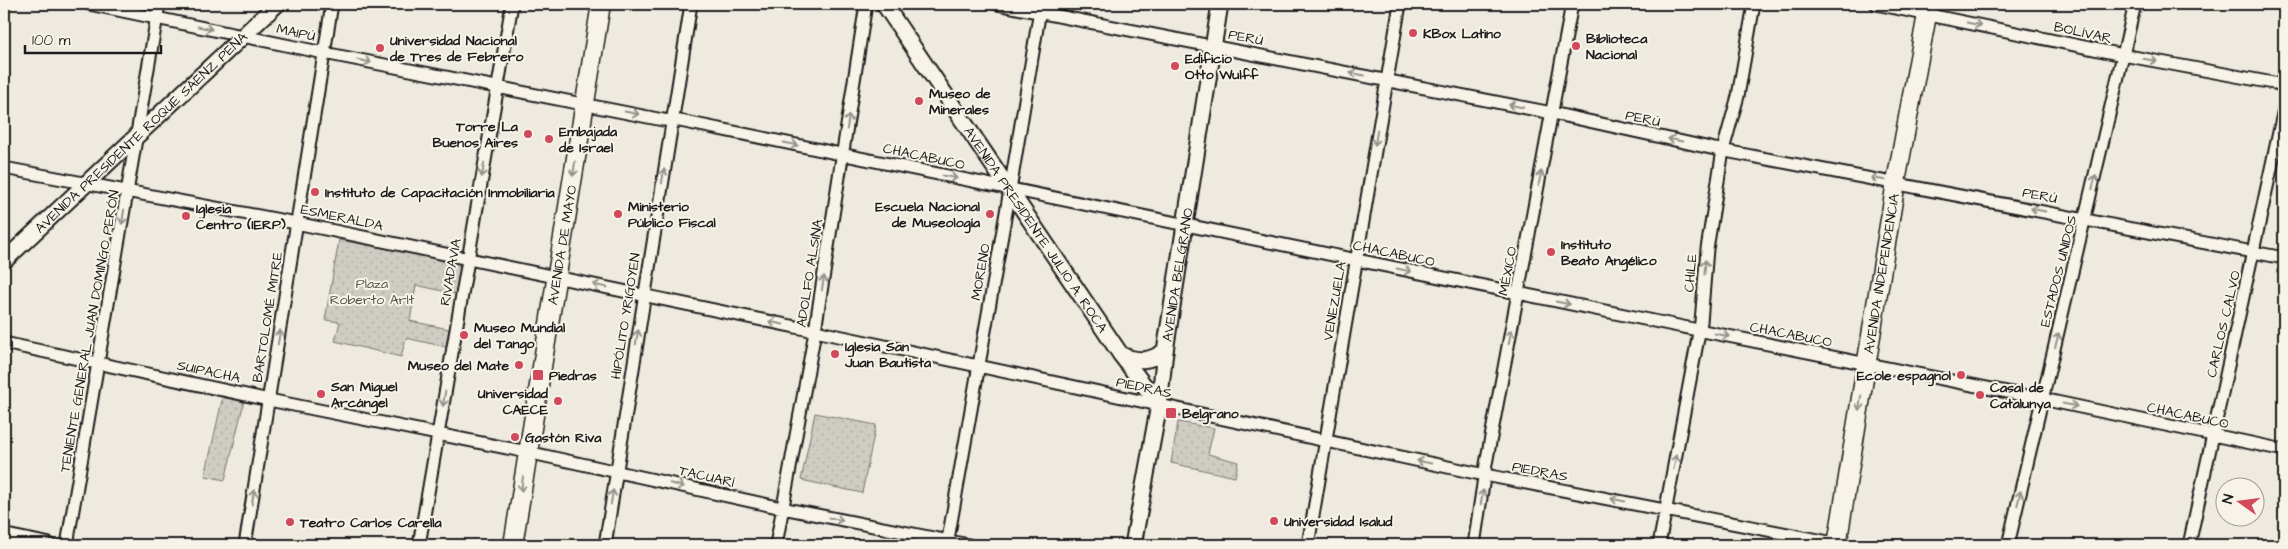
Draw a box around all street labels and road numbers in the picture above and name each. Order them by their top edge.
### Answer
street label: BOLÍVAR [2052,17,2114,49]
street label: MAIPÚ [274,19,317,47]
street label: PERÚ [1227,25,1265,51]
street label: AVENIDA PRESIDENTE ROQUE SÁENZ PEÑA [31,28,252,238]
street label: PERÚ [1624,106,1662,132]
street label: AVENIDA PRESIDENTE JULIO A. ROCA [959,123,1112,337]
street label: CHACABUCO [881,139,967,175]
street label: PERÚ [2021,183,2059,209]
street label: AVENIDA DE MAYO [543,184,582,306]
street label: TENIENTE GENERAL JUAN DOMINGO PERÓN [55,188,125,474]
street label: AVENIDA INDEPENDENCIA [1859,192,1905,355]
street label: ESMERALDA [299,199,385,236]
street label: AVENIDA BELGRANO [1158,206,1199,343]
street label: ESTADOS UNIDOS [2035,213,2082,329]
street label: ADOLFO ALSINA [792,218,828,329]
street label: CHACABUCO [1351,236,1437,272]
street label: RIVADAVIA [435,237,467,307]
street label: MORENO [966,242,996,302]
street label: MÉXICO [1493,245,1523,297]
street label: BARTOLOMÉ MITRE [248,250,288,384]
street label: HIPÓLITO YRIGOYEN [606,251,646,381]
street label: CHILE [1679,252,1703,293]
street label: VENEZUELA [1318,260,1352,342]
street label: CARLOS CALVO [2202,269,2246,380]
street label: CHACABUCO [1748,317,1834,353]
street label: SUIPACHA [175,356,242,388]
street label: PIEDRAS [1114,372,1173,404]
street label: CHACABUCO [2145,398,2231,434]
street label: PIEDRAS [1510,457,1569,487]
street label: TACUARÍ [677,461,737,493]

